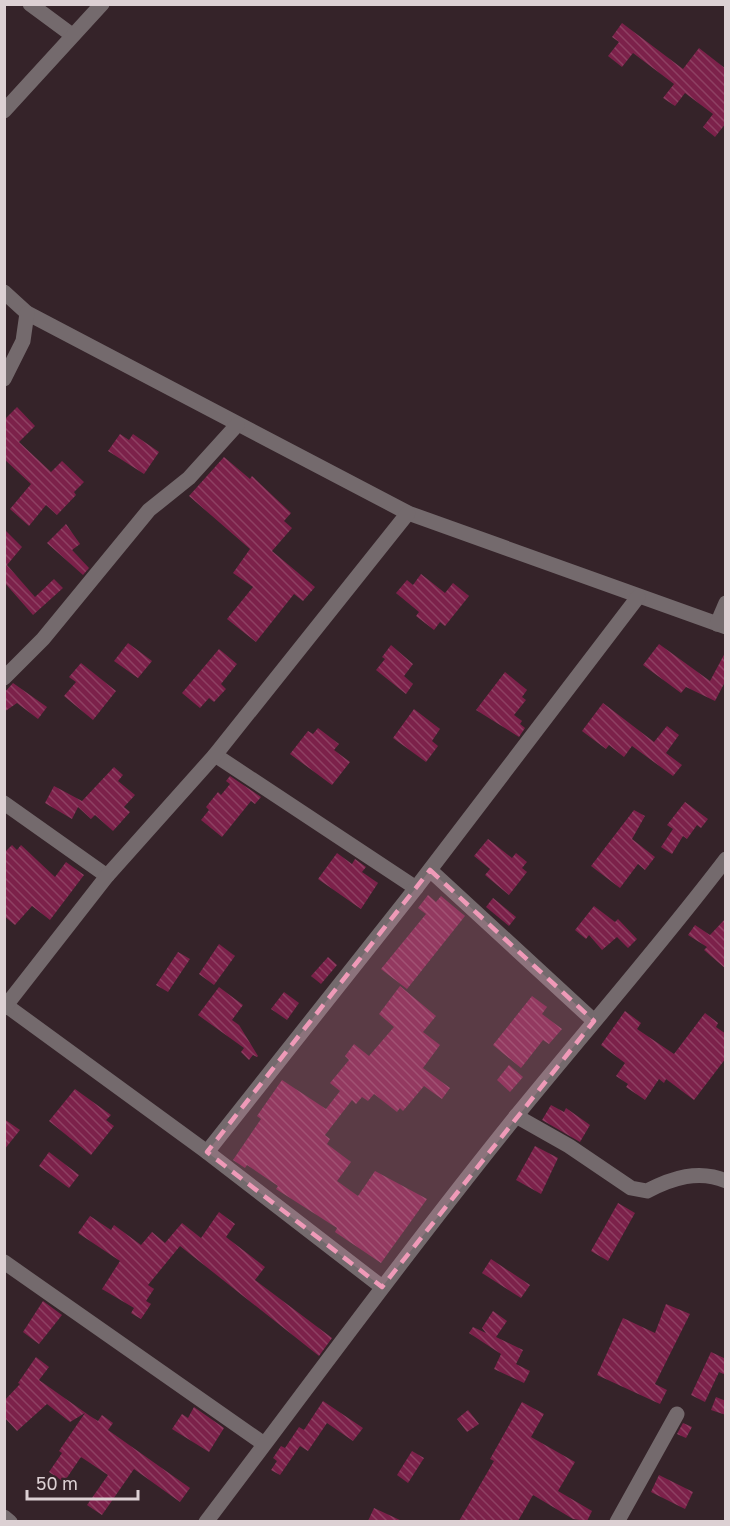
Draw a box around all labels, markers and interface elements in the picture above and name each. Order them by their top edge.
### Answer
scale bar [27,1463,138,1501]
text: 50 m [36,1472,78,1494]

